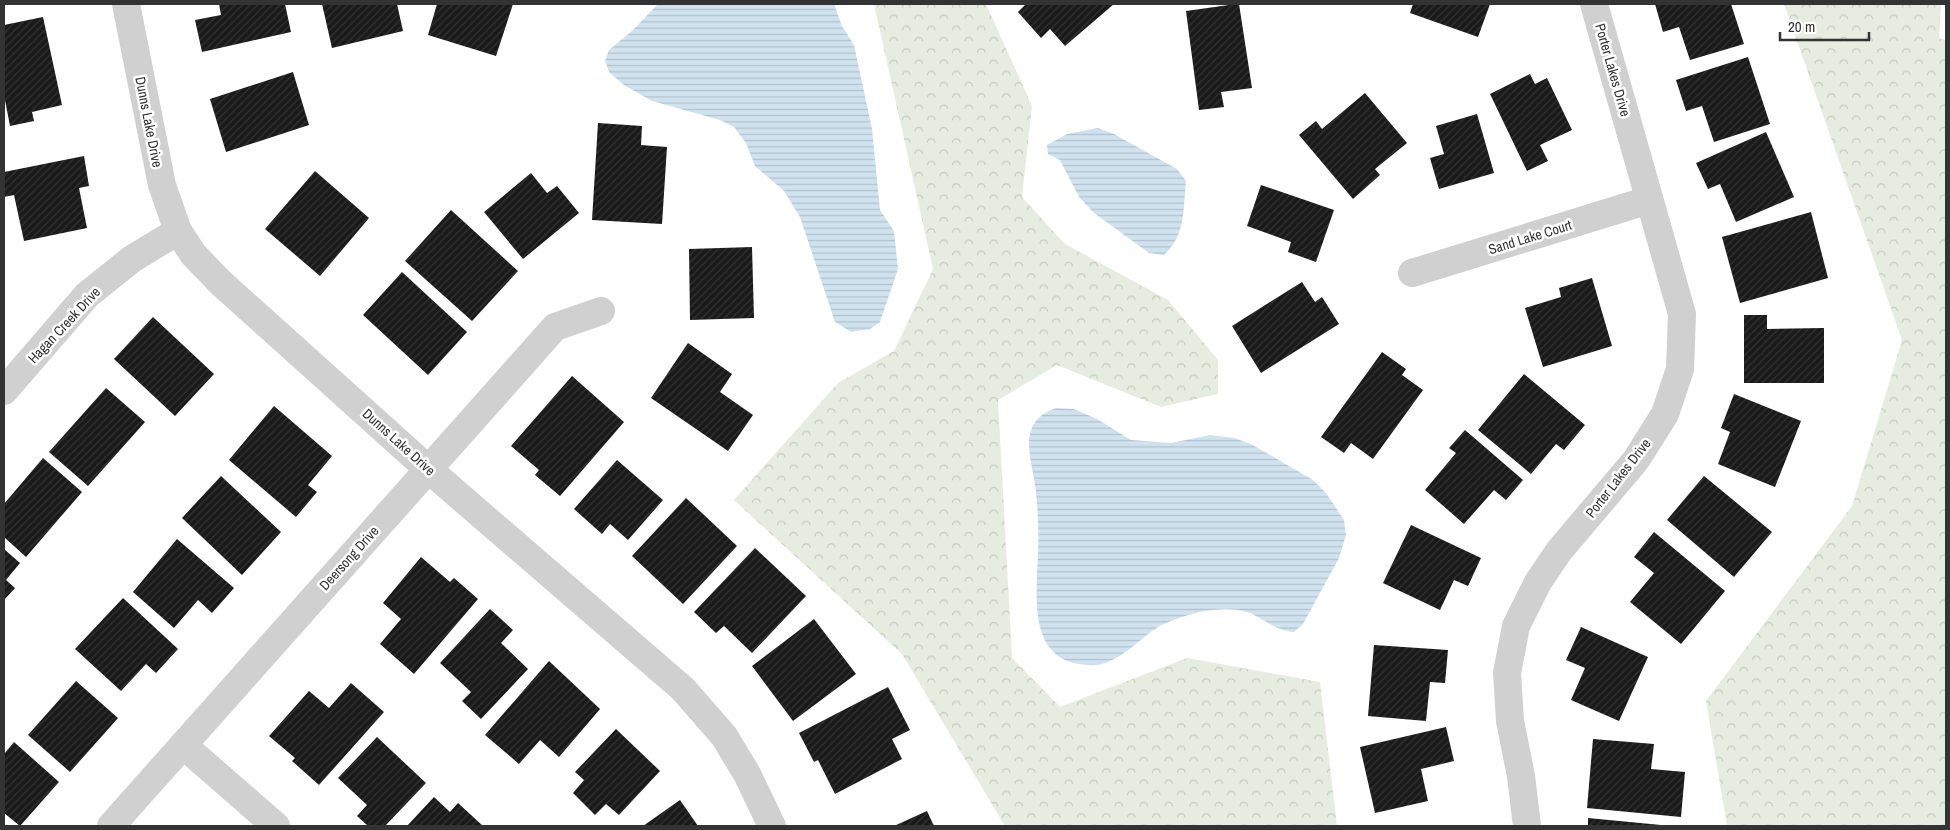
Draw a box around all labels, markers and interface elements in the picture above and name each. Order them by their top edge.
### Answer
scale bar [1780,10,1869,42]
text: 20 m [1788,16,1815,37]
street label: Porter Lakes Drive [1591,22,1635,118]
street label: Dunns Lake Drive [131,75,167,169]
street label: Sand Lake Court [1486,216,1574,258]
street label: Hagan Creek Drive [24,283,104,367]
street label: Dunns Lake Drive [359,405,439,479]
street label: Porter Lakes Drive [1581,435,1655,521]
street label: Deersong Drive [315,522,383,594]

